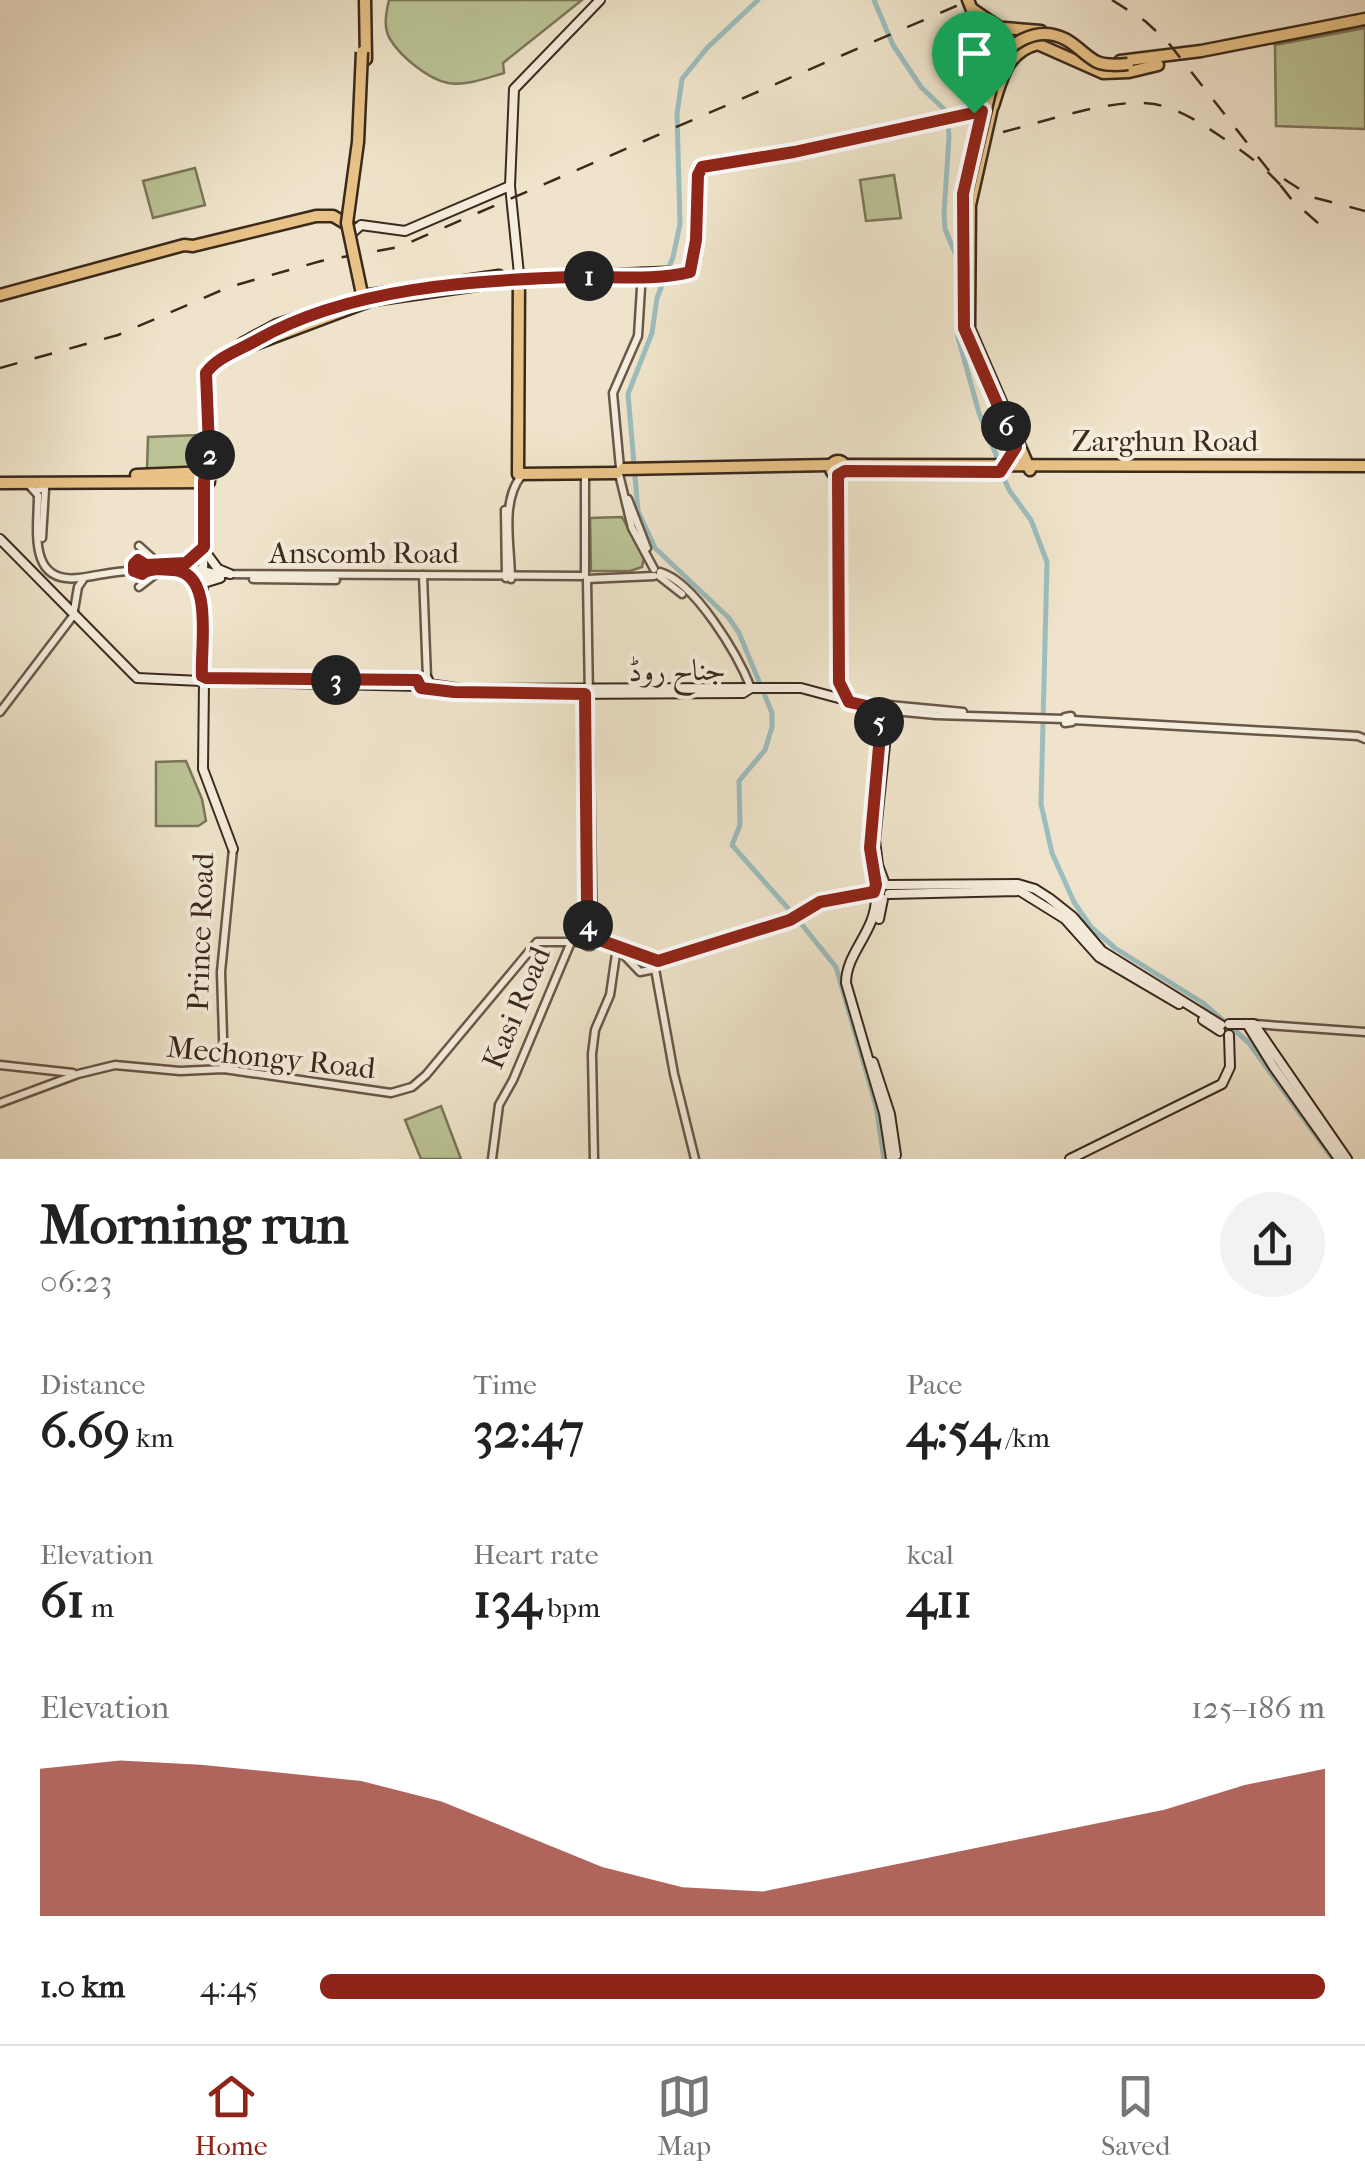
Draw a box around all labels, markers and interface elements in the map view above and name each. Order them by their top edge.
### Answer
pin [932,11,1017,114]
icon: arrive [947,26,1002,81]
pin: 1 [564,251,614,301]
text: 1 [584,259,594,292]
pin: 6 [981,401,1031,451]
text: 6 [998,409,1014,442]
street label: Zarghun Road [1072,424,1259,459]
pin: 2 [185,430,235,480]
text: 2 [203,438,217,471]
street label: Anscomb Road [268,536,460,571]
street label: جناح روڈ [628,653,726,697]
pin: 3 [311,655,361,705]
text: 3 [330,663,342,696]
pin: 5 [854,697,904,747]
text: 5 [873,705,885,738]
street label: Prince Road [181,852,221,1012]
pin: 4 [563,900,613,950]
text: 4 [580,908,596,941]
street label: Kasi Road [476,941,559,1074]
street label: Mechongy Road [165,1030,378,1086]
button: share [1220,1192,1325,1297]
text: Morning run [40,1193,348,1257]
text: 06:23 [40,1263,112,1300]
text: Distance [40,1368,145,1401]
text: Time [473,1368,537,1401]
text: Pace [907,1368,962,1401]
text: 6.69 [40,1401,130,1460]
text: 32:47 [473,1401,584,1460]
text: 4:54 [907,1401,999,1460]
text: km [130,1421,174,1454]
text: /km [999,1421,1050,1454]
text: Elevation [40,1538,153,1571]
text: Heart rate [473,1538,599,1571]
text: kcal [907,1538,954,1571]
text: 61 [40,1571,85,1630]
text: 134 [473,1571,541,1630]
text: 411 [907,1571,972,1630]
text: m [85,1591,114,1624]
text: bpm [541,1591,600,1624]
text: Elevation [40,1689,169,1726]
text: 125–186 m [1191,1689,1325,1726]
text: 1.0 km [40,1968,125,2005]
text: 4:45 [200,1968,259,2005]
tab: Home [195,2069,267,2162]
tab: Map [657,2069,712,2162]
tab: Saved [1101,2069,1170,2162]

